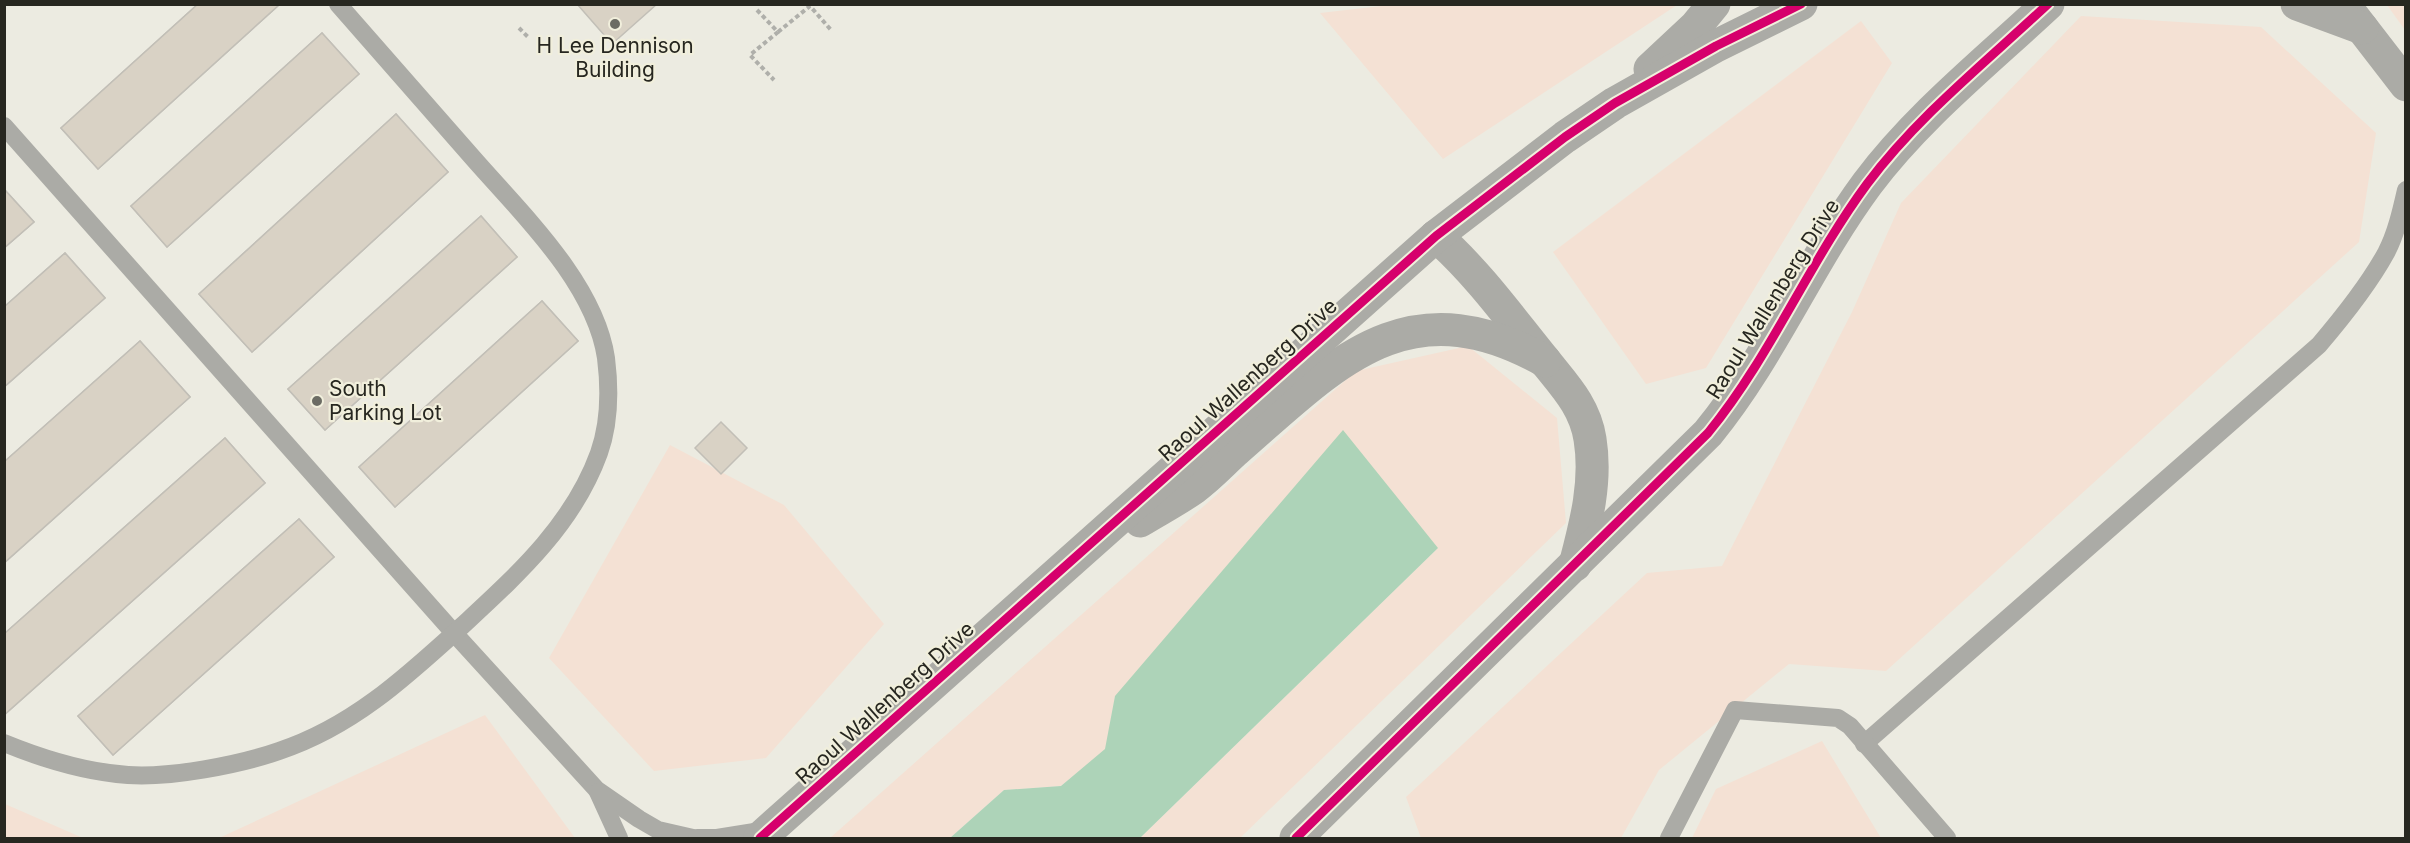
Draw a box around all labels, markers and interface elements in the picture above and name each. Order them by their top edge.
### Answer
marker: H Lee Dennison Building [608,17,622,31]
place label: H Lee Dennison Building [536,33,694,82]
street label: Raoul Wallenberg Drive [1701,194,1844,403]
street label: Raoul Wallenberg Drive [1153,293,1342,466]
place label: South Parking Lot [329,376,442,425]
marker: South Parking Lot [310,394,324,408]
street label: Raoul Wallenberg Drive [790,616,979,789]

